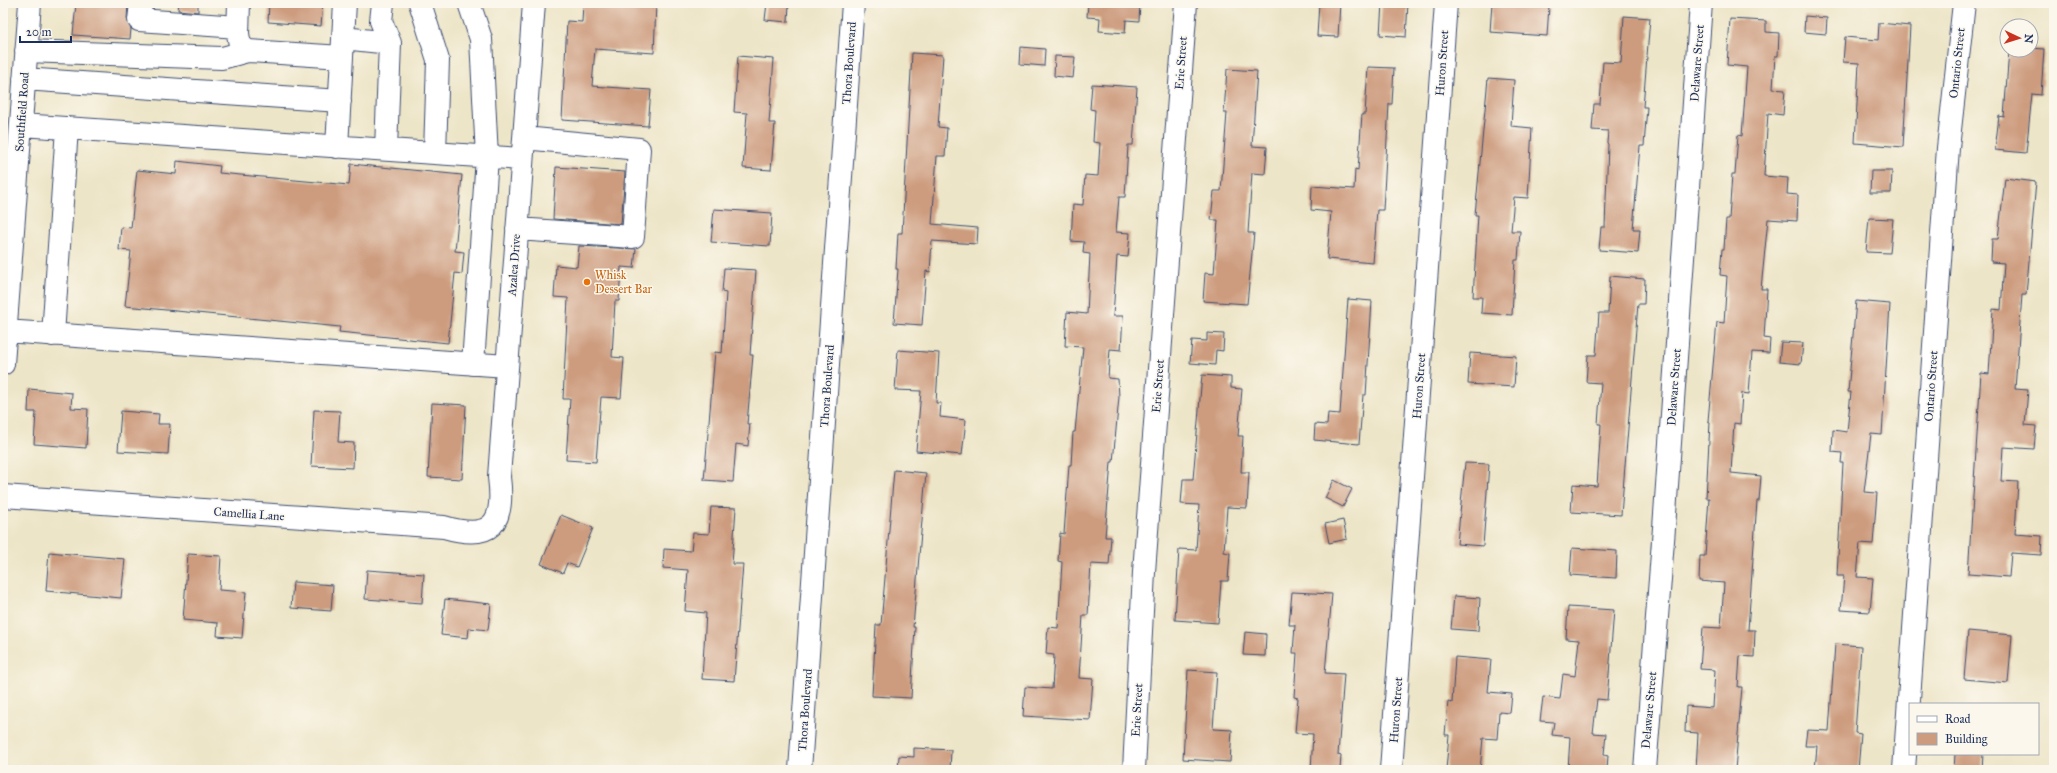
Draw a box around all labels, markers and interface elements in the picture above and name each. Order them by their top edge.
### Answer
scale bar [20,18,71,44]
north arrow [1999,18,2039,58]
street label: Thora Boulevard [839,21,859,105]
street label: Delaware Street [1687,23,1707,102]
text: 20 m [26,25,52,39]
street label: Ontario Street [1946,26,1968,99]
street label: Huron Street [1433,29,1451,96]
text: N [2022,34,2035,44]
street label: Erie Street [1172,35,1190,90]
street label: Southfield Road [12,72,32,152]
street label: Azalea Drive [505,233,523,298]
place label: Whisk Dessert Bar [595,268,653,296]
marker: Whisk Dessert Bar [582,277,592,287]
street label: Thora Boulevard [817,344,837,428]
street label: Delaware Street [1664,347,1684,426]
street label: Ontario Street [1922,349,1941,422]
street label: Huron Street [1410,352,1428,419]
street label: Erie Street [1149,358,1167,413]
street label: Camellia Lane [213,505,285,523]
street label: Thora Boulevard [795,668,815,752]
street label: Delaware Street [1639,670,1659,749]
street label: Huron Street [1387,676,1405,743]
street label: Erie Street [1129,682,1145,737]
legend [1909,703,2039,755]
text: Road [1945,712,1971,726]
text: Building [1945,732,1988,747]

